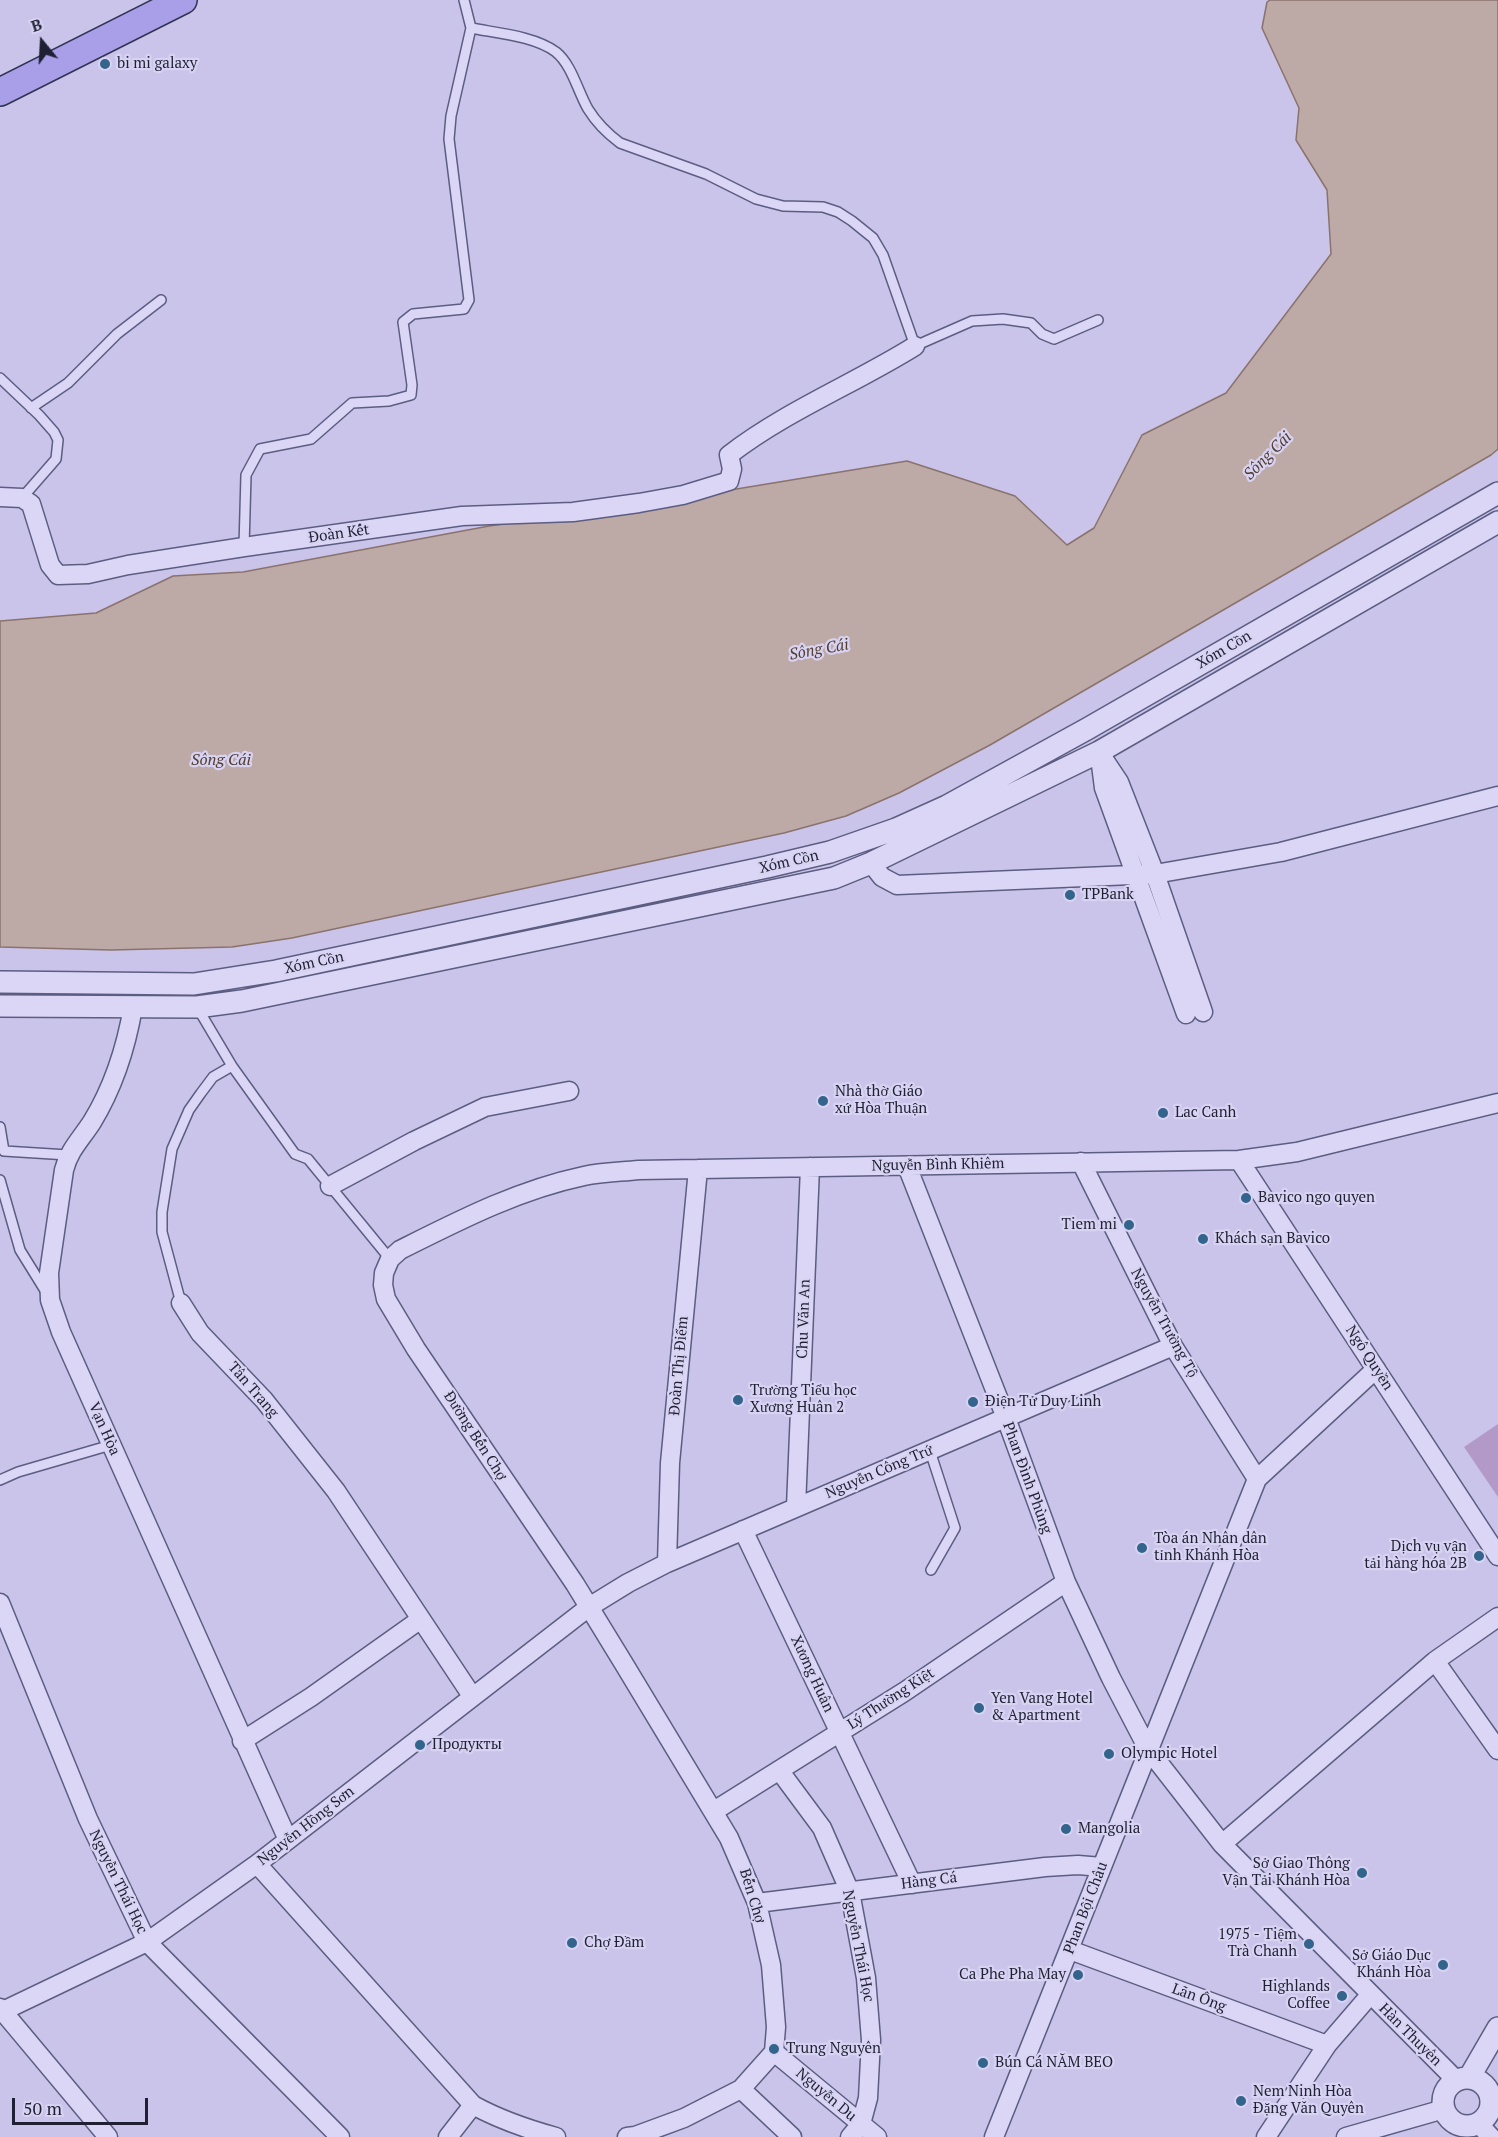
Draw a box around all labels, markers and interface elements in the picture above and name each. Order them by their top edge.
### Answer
north arrow [12,12,72,72]
text: B [28,13,45,37]
place label: bi mi galaxy [117,55,197,73]
marker: bi mi galaxy [98,57,112,71]
water label: Sông Cái [1240,428,1296,484]
street label: Đoàn Kết [307,521,371,547]
street label: Xóm Cồn [1193,627,1255,673]
water label: Sông Cái [788,635,850,665]
water label: Sông Cái [191,750,251,770]
street label: Xóm Cồn [758,846,820,878]
place label: TPBank [1082,886,1134,904]
marker: TPBank [1063,888,1077,902]
street label: Xóm Cồn [283,948,345,978]
place label: Nhà thờ Giáo xứ Hòa Thuận [835,1083,927,1118]
marker: Nhà thờ Giáo xứ Hòa Thuận [816,1094,830,1108]
place label: Lac Canh [1175,1104,1236,1122]
marker: Lac Canh [1156,1106,1170,1120]
street label: Nguyễn Bình Khiêm [871,1155,1005,1175]
place label: Bavico ngo quyen [1258,1189,1375,1207]
marker: Bavico ngo quyen [1239,1191,1253,1205]
place label: Tiem mi [1062,1216,1117,1234]
marker: Tiem mi [1122,1218,1136,1232]
place label: Khách sạn Bavico [1215,1230,1330,1248]
marker: Khách sạn Bavico [1196,1232,1210,1246]
street label: Nguyễn Trường Tộ [1127,1265,1201,1381]
street label: Chu Văn An [794,1279,814,1359]
street label: Đoàn Thị Điểm [666,1316,692,1416]
street label: Ngô Quyền [1341,1322,1397,1394]
street label: Tân Trang [224,1359,282,1421]
place label: Trường Tiểu học Xương Huân 2 [750,1382,857,1417]
street label: Đường Bến Chợ [439,1388,511,1484]
marker: Trường Tiểu học Xương Huân 2 [731,1393,745,1407]
place label: Điện Tử Duy Linh [985,1393,1101,1411]
marker: Điện Tử Duy Linh [966,1395,980,1409]
street label: Vạn Hòa [84,1400,124,1458]
street label: Phan Đình Phùng [998,1420,1056,1536]
street label: Nguyễn Công Trứ [823,1441,935,1503]
place label: Tòa án Nhân dân tỉnh Khánh Hòa [1154,1530,1267,1565]
place label: Dịch vụ vận tải hàng hóa 2B [1364,1538,1467,1573]
marker: Tòa án Nhân dân tỉnh Khánh Hòa [1135,1541,1149,1555]
marker: Dịch vụ vận tải hàng hóa 2B [1472,1549,1486,1563]
street label: Xương Huân [786,1633,838,1715]
street label: Lý Thường Kiệt [844,1664,938,1734]
place label: Yen Vang Hotel & Apartment [991,1690,1093,1725]
marker: Yen Vang Hotel & Apartment [972,1701,986,1715]
place label: Продукты [432,1736,502,1754]
marker: Продукты [413,1738,427,1752]
place label: Olympic Hotel [1121,1745,1217,1763]
marker: Olympic Hotel [1102,1747,1116,1761]
street label: Nguyễn Hồng Sơn [254,1783,358,1869]
place label: Mangolia [1078,1820,1140,1838]
marker: Mangolia [1059,1822,1073,1836]
street label: Nguyễn Thái Học [85,1827,151,1937]
place label: Sở Giao Thông Vận Tải Khánh Hòa [1222,1855,1350,1890]
street label: Phan Bội Châu [1060,1859,1112,1957]
marker: Sở Giao Thông Vận Tải Khánh Hòa [1355,1866,1369,1880]
street label: Bến Chợ [735,1867,769,1925]
street label: Hàng Cá [900,1869,958,1893]
street label: Nguyễn Thái Học [838,1889,878,2003]
place label: 1975 - Tiệm Trà Chanh [1218,1926,1297,1961]
place label: Chợ Đầm [584,1934,644,1952]
marker: Chợ Đầm [565,1936,579,1950]
marker: 1975 - Tiệm Trà Chanh [1302,1937,1316,1951]
place label: Sở Giáo Dục Khánh Hòa [1352,1947,1431,1982]
marker: Sở Giáo Dục Khánh Hòa [1436,1958,1450,1972]
place label: Ca Phe Pha May [959,1966,1066,1984]
marker: Ca Phe Pha May [1071,1968,1085,1982]
place label: Highlands Coffee [1262,1978,1330,2013]
street label: Lãn Ông [1169,1980,1229,2016]
marker: Highlands Coffee [1335,1989,1349,2003]
street label: Hàn Thuyên [1375,2000,1445,2070]
place label: Trung Nguyên [786,2040,881,2058]
marker: Trung Nguyên [767,2042,781,2056]
place label: Bún Cá NĂM BEO [995,2054,1113,2072]
marker: Bún Cá NĂM BEO [976,2056,990,2070]
street label: Nguyễn Du [792,2064,860,2126]
place label: Nem Ninh Hòa Đặng Văn Quyên [1253,2083,1364,2118]
scale bar [15,2086,152,2124]
marker: Nem Ninh Hòa Đặng Văn Quyên [1234,2094,1248,2108]
text: 50 m [23,2096,62,2120]

